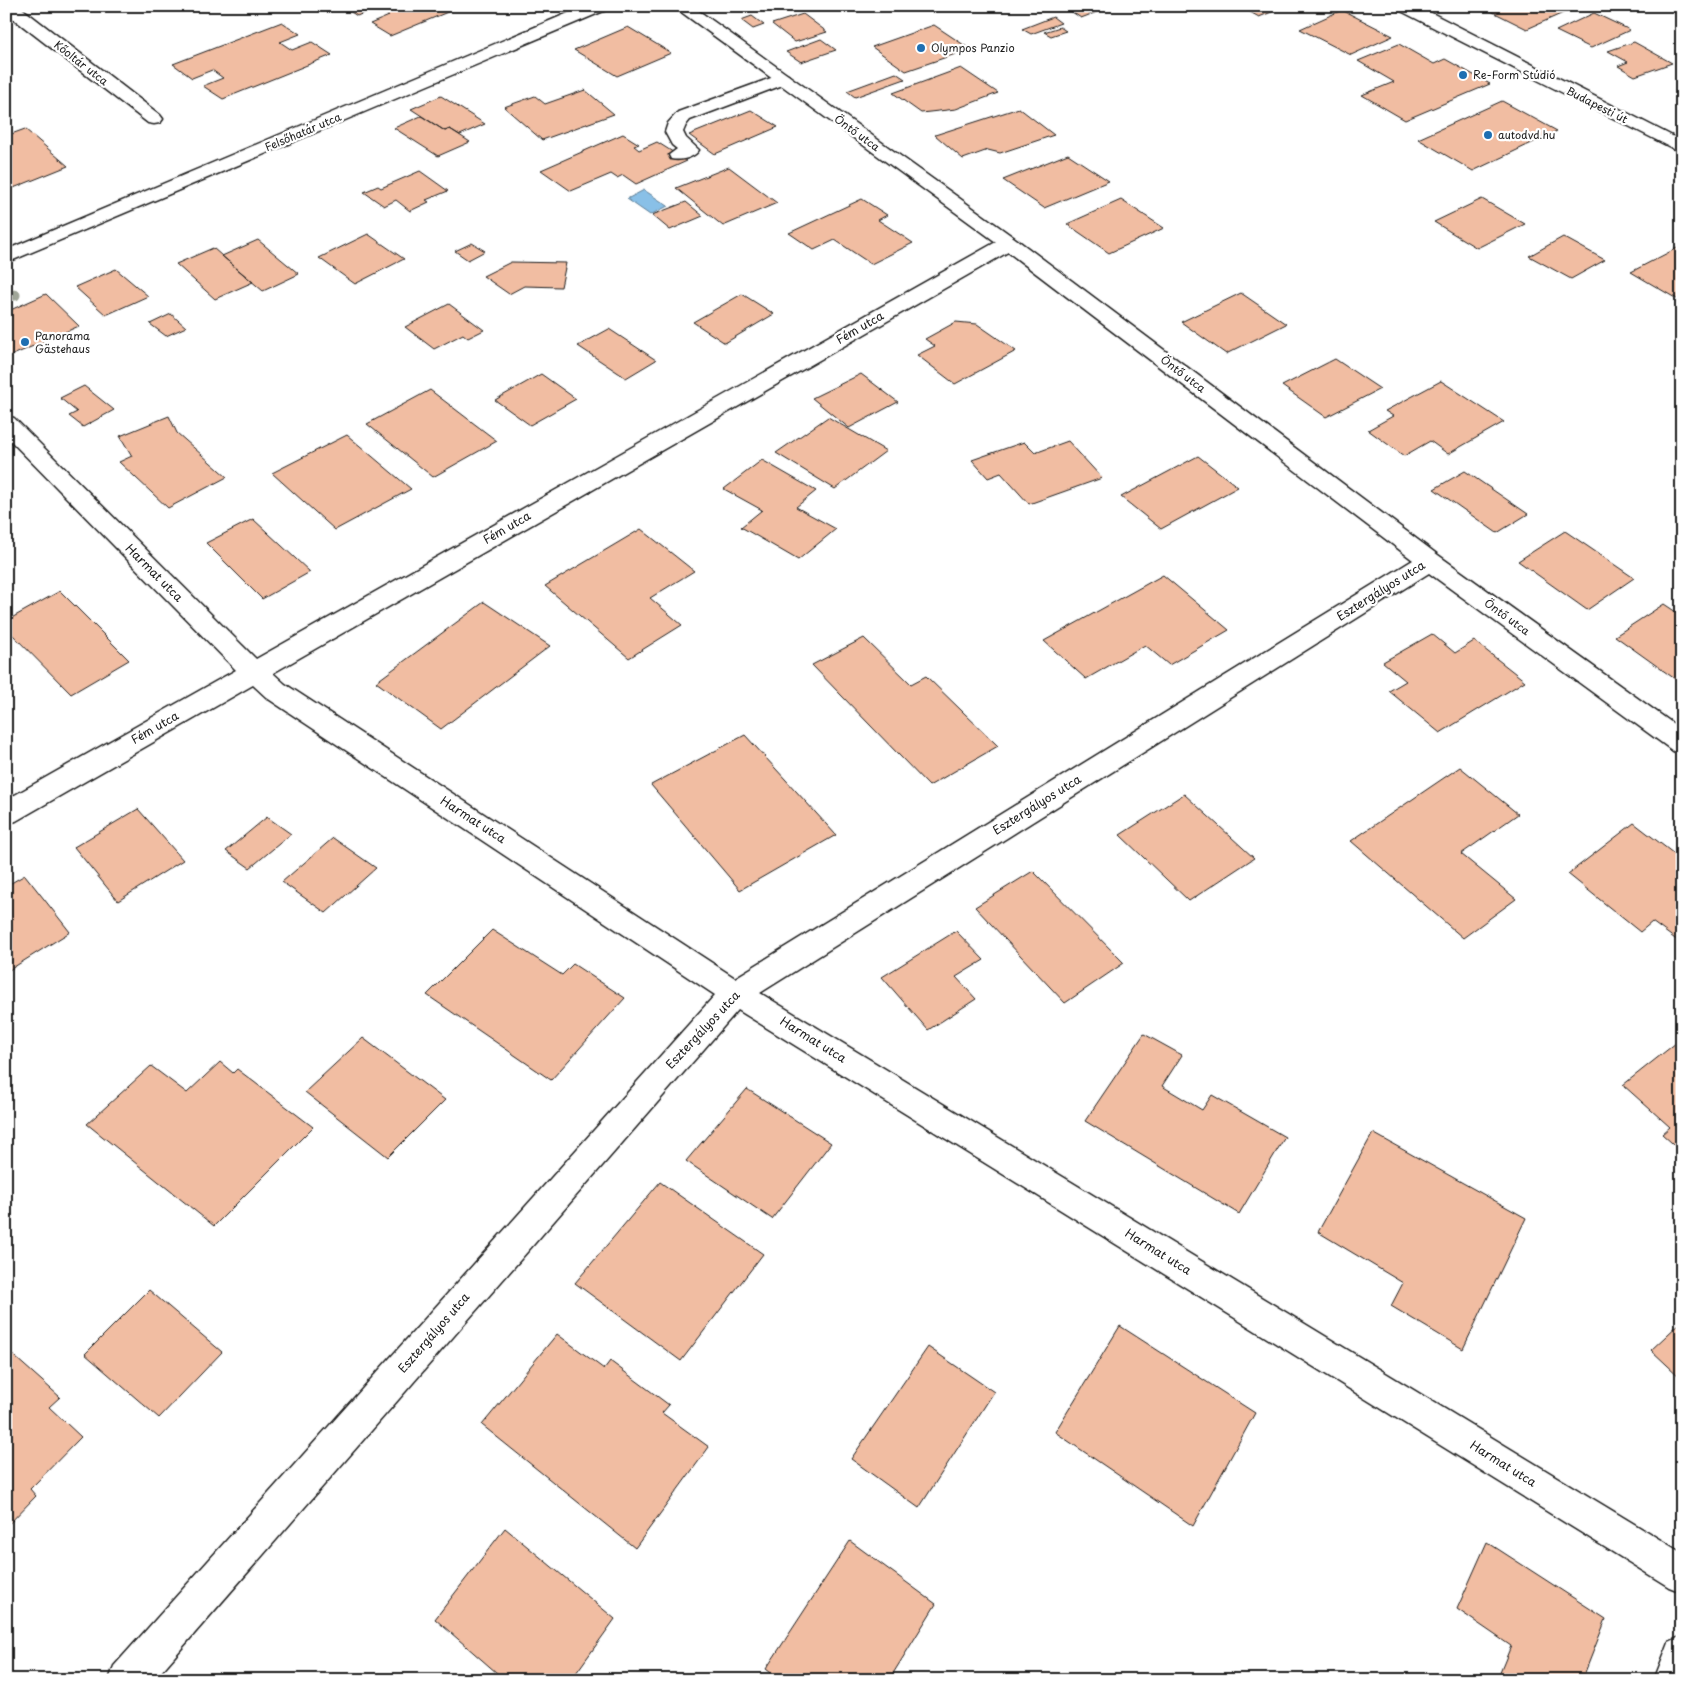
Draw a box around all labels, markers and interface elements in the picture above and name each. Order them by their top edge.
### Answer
street label: Kőoltár utca [51,36,112,89]
place label: Olympos Panzio [931,39,1015,56]
marker: Olympos Panzio [915,42,927,54]
place label: Re-Form Stúdió [1473,66,1555,83]
marker: Re-Form Stúdió [1457,69,1469,81]
street label: Budapesti út [1564,82,1631,128]
street label: Felsőhatár utca [262,108,344,155]
street label: Öntő utca [831,110,884,155]
place label: autodvd.hu [1498,126,1555,143]
marker: autodvd.hu [1482,129,1494,141]
street label: Fém utca [832,306,887,348]
place label: Panorama Gästehaus [35,327,90,357]
marker: Panorama Gästehaus [19,336,31,348]
street label: Öntő utca [1157,351,1210,396]
street label: Fém utca [479,506,534,548]
street label: Harmat utca [122,539,188,606]
street label: Esztergályos utca [1333,555,1429,625]
street label: Öntő utca [1481,594,1534,639]
street label: Fém utca [127,706,182,748]
street label: Esztergályos utca [989,769,1085,839]
street label: Harmat utca [437,791,510,847]
street label: Esztergályos utca [661,986,744,1073]
street label: Harmat utca [777,1012,851,1067]
street label: Harmat utca [1122,1224,1196,1279]
street label: Esztergályos utca [393,1288,474,1376]
street label: Harmat utca [1467,1436,1541,1491]

